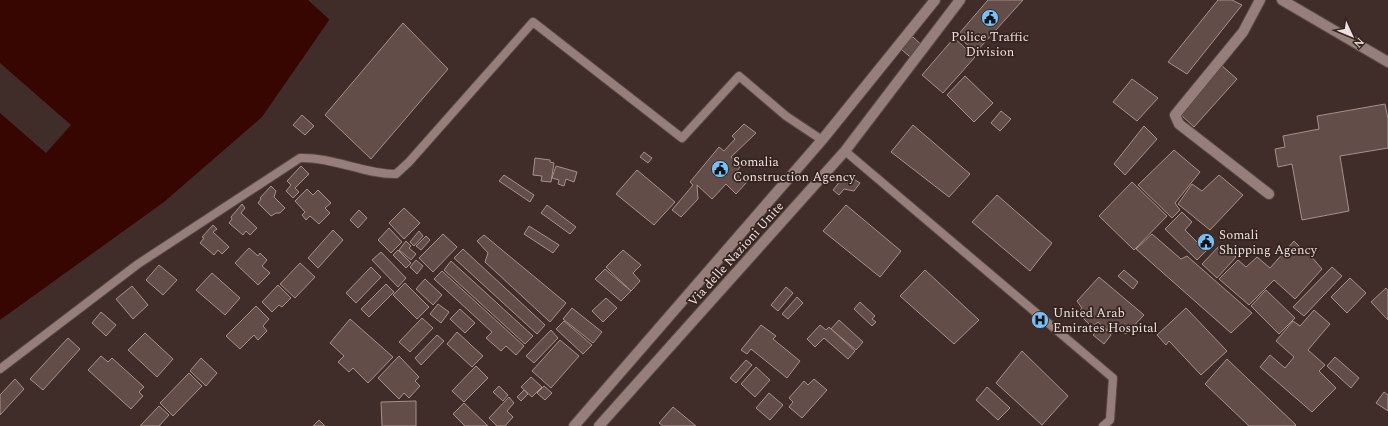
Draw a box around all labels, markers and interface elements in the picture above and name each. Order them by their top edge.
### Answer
public building icon: Police Traffic Division [980,8,1000,28]
north arrow [1332,16,1372,56]
place label: Police Traffic Division [951,27,1029,62]
text: N [1350,33,1368,52]
place label: Somalia Construction Agency [733,152,856,187]
public building icon: Somalia Construction Agency [710,159,730,179]
street label: Via delle Nazioni Unite [683,197,789,311]
place label: Somali Shipping Agency [1219,225,1318,260]
public building icon: Somali Shipping Agency [1196,232,1216,252]
place label: United Arab Emirates Hospital [1053,303,1158,338]
hospital icon: United Arab Emirates Hospital [1030,310,1050,330]

